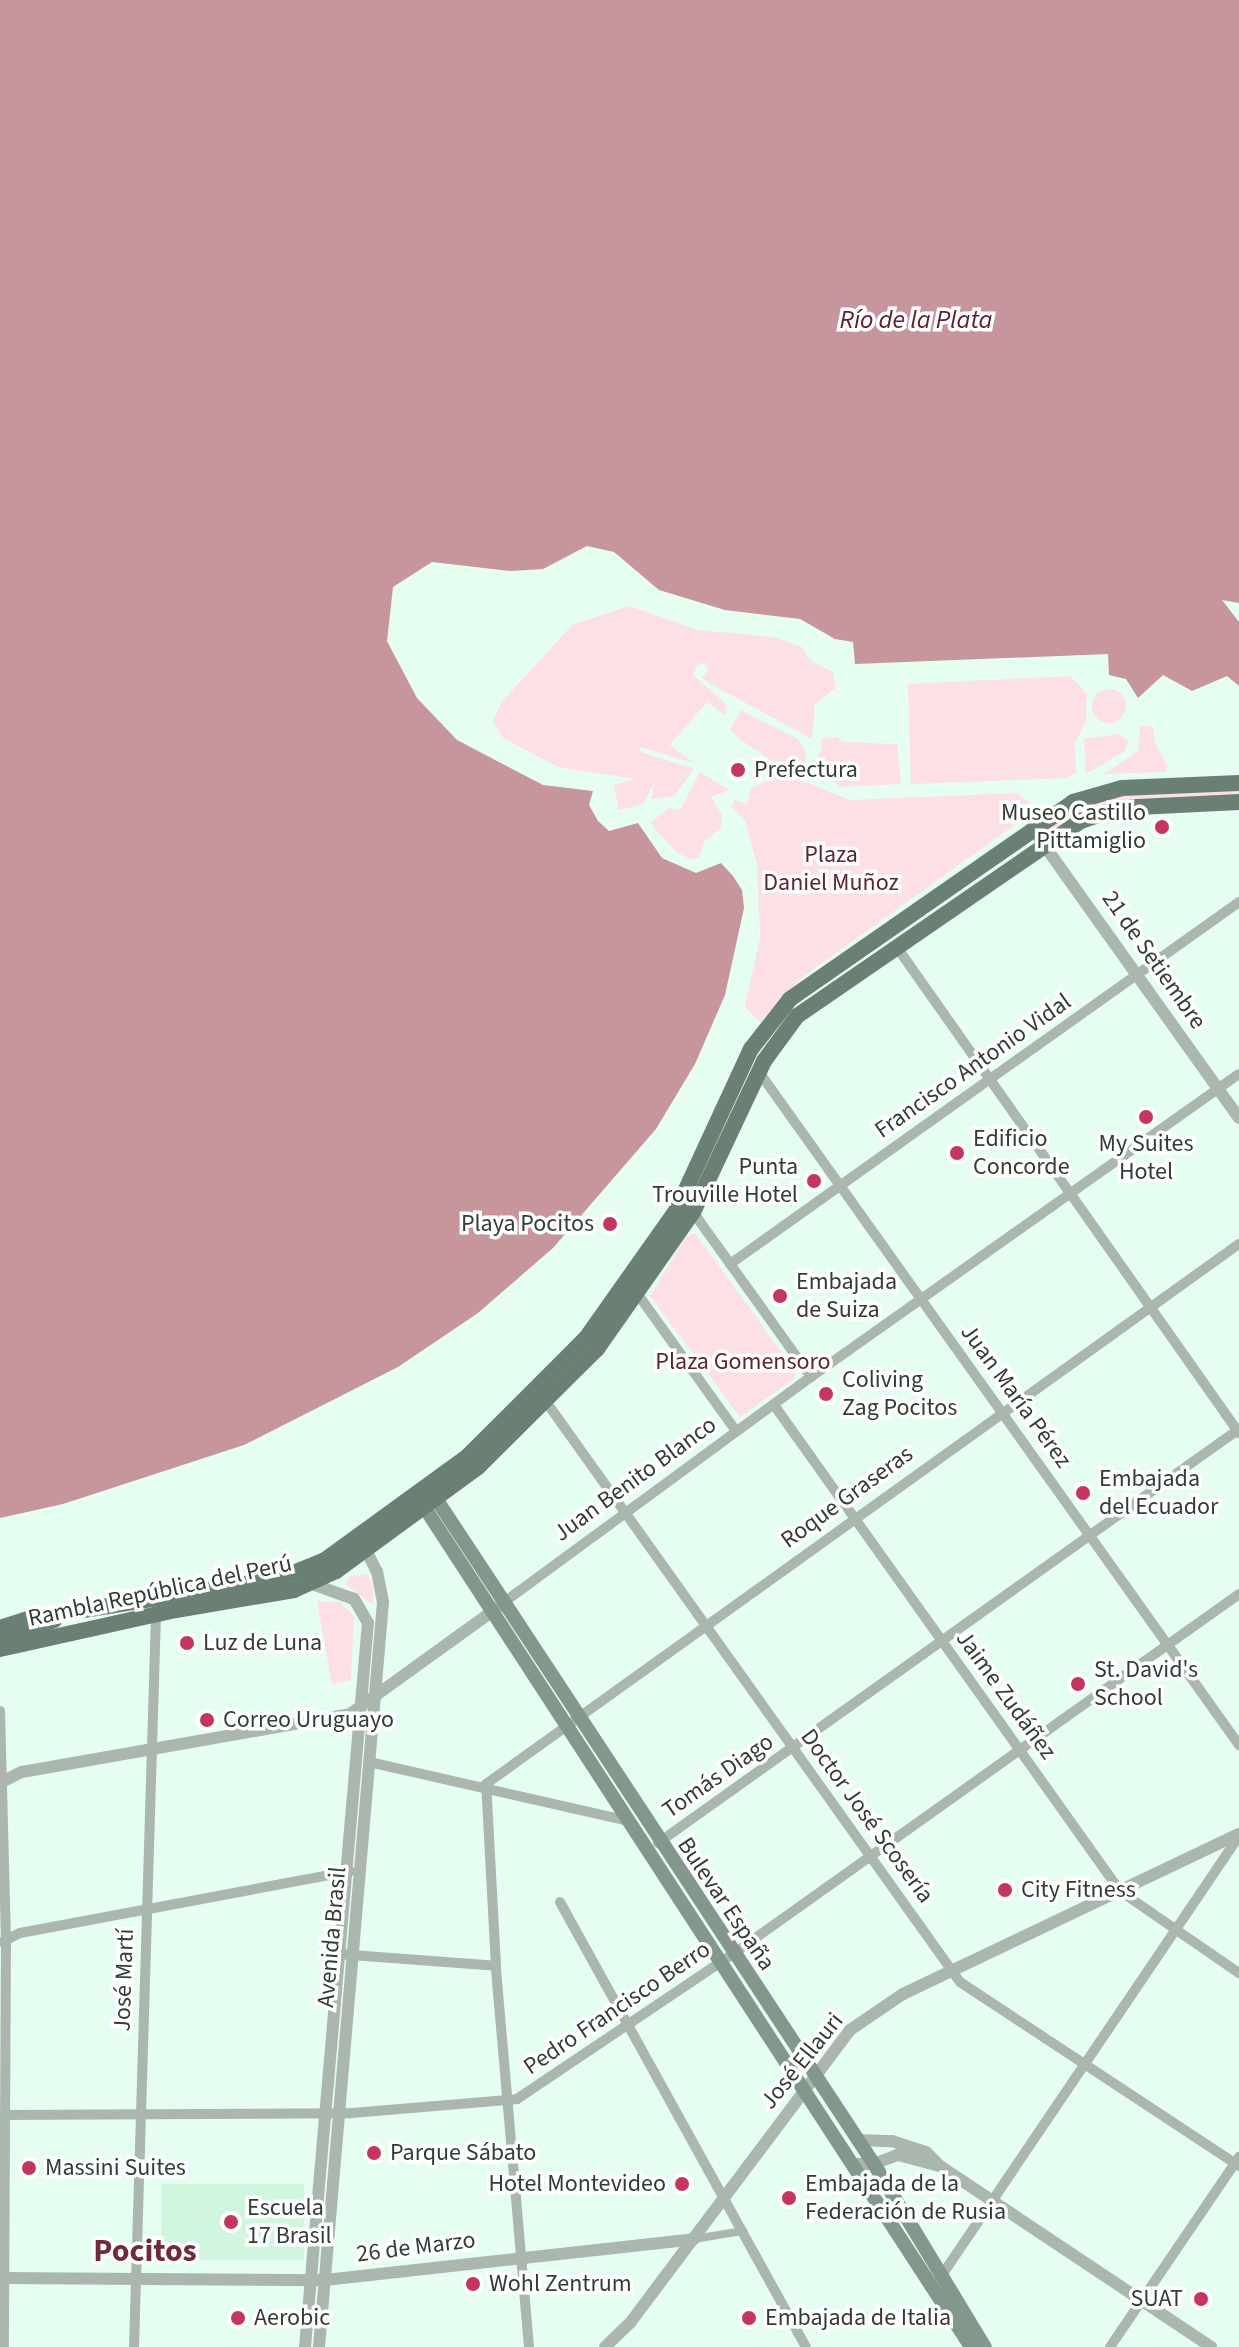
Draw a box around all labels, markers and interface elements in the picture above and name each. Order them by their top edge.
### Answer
water label: Río de la Plata [839,304,993,336]
place label: Prefectura [754,756,858,784]
marker: Prefectura [729,761,747,779]
place label: Museo Castillo Pittamiglio [1001,799,1146,855]
marker: Museo Castillo Pittamiglio [1153,818,1171,836]
park label: Plaza Daniel Muñoz [763,841,899,897]
street label: 21 de Setiembre [1096,885,1212,1035]
street label: Francisco Antonio Vidal [869,987,1077,1145]
marker: My Suites Hotel [1137,1108,1155,1126]
place label: Edificio Concorde [973,1125,1070,1181]
place label: My Suites Hotel [1099,1130,1193,1186]
marker: Edificio Concorde [948,1144,966,1162]
place label: Punta Trouville Hotel [652,1153,798,1209]
marker: Punta Trouville Hotel [805,1172,823,1190]
place label: Playa Pocitos [461,1210,594,1238]
marker: Playa Pocitos [601,1215,619,1233]
place label: Embajada de Suiza [796,1268,897,1324]
marker: Embajada de Suiza [771,1287,789,1305]
street label: Juan María Pérez [954,1319,1078,1473]
park label: Plaza Gomensoro [655,1348,831,1376]
place label: Coliving Zag Pocitos [842,1366,957,1422]
marker: Coliving Zag Pocitos [817,1385,835,1403]
street label: Juan Benito Blanco [548,1410,722,1548]
street label: Roque Graseras [775,1439,919,1555]
place label: Embajada del Ecuador [1099,1465,1218,1521]
marker: Embajada del Ecuador [1074,1484,1092,1502]
street label: Rambla República del Perú [26,1549,294,1633]
street label: Jaime Zudáñez [950,1625,1062,1765]
place label: Luz de Luna [203,1629,322,1657]
marker: Luz de Luna [178,1634,196,1652]
place label: St. David's School [1094,1656,1198,1712]
marker: St. David's School [1069,1675,1087,1693]
place label: Correo Uruguayo [223,1706,394,1734]
marker: Correo Uruguayo [198,1711,216,1729]
street label: Doctor José Scosería [794,1723,940,1909]
street label: Tomás Diago [657,1727,779,1825]
street label: Bulevar España [671,1832,781,1976]
street label: Avenida Brasil [312,1865,352,2009]
place label: City Fitness [1021,1876,1136,1904]
marker: City Fitness [996,1881,1014,1899]
street label: José Martí [108,1928,140,2032]
street label: Pedro Francisco Berro [518,1935,716,2081]
street label: José Ellauri [754,2007,850,2115]
place label: Parque Sábato [390,2139,536,2167]
marker: Parque Sábato [365,2144,383,2162]
place label: Massini Suites [45,2154,186,2182]
marker: Massini Suites [20,2159,38,2177]
place label: Hotel Montevideo [488,2170,666,2198]
place label: Embajada de la Federación de Rusia [805,2170,1006,2226]
marker: Hotel Montevideo [673,2175,691,2193]
marker: Embajada de la Federación de Rusia [780,2189,798,2207]
place label: Escuela 17 Brasil [247,2194,332,2250]
marker: Escuela 17 Brasil [222,2213,240,2231]
street label: 26 de Marzo [355,2225,477,2269]
district label: Pocitos [93,2232,197,2270]
place label: Wohl Zentrum [489,2270,632,2298]
marker: Wohl Zentrum [464,2275,482,2293]
place label: SUAT [1131,2285,1183,2313]
marker: SUAT [1190,2288,1212,2310]
place label: Aerobic [254,2304,330,2332]
place label: Embajada de Italia [765,2304,951,2332]
marker: Aerobic [229,2309,247,2327]
marker: Embajada de Italia [740,2309,758,2327]

